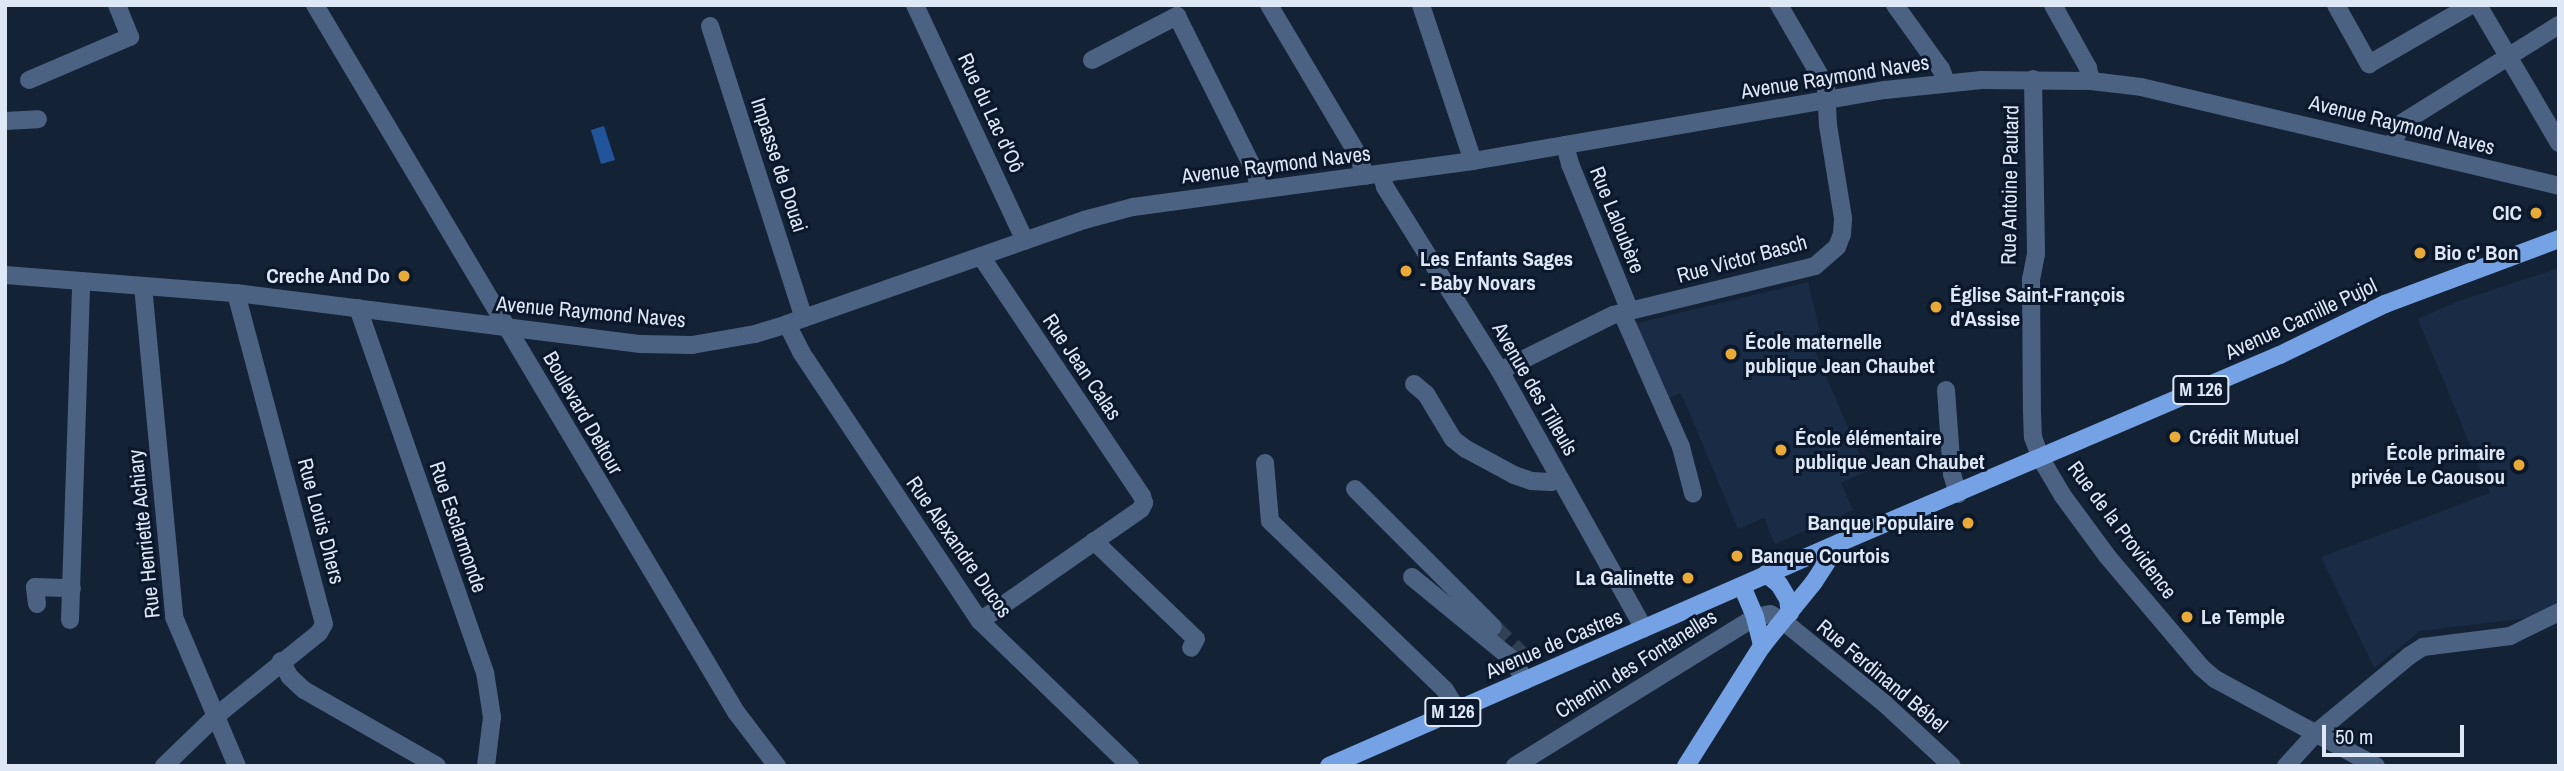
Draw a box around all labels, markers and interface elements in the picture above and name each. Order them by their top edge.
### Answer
street label: Rue du Lac d'Oô [952,49,1030,177]
street label: Avenue Raymond Naves [1739,50,1931,104]
street label: Avenue Raymond Naves [2307,90,2497,160]
street label: Impasse de Douai [745,95,813,235]
street label: Rue Antoine Pautard [1996,104,2024,266]
street label: Avenue Raymond Naves [1180,141,1372,189]
street label: Rue Laloubère [1584,163,1650,277]
place label: CIC [2492,200,2522,226]
marker: CIC [2528,205,2544,221]
street label: Rue Victor Basch [1674,230,1810,288]
place label: Bio c' Bon [2434,240,2518,266]
marker: Bio c' Bon [2412,245,2428,261]
place label: Les Enfants Sages - Baby Novars [1420,246,1573,296]
place label: Creche And Do [266,263,390,289]
marker: Les Enfants Sages - Baby Novars [1398,263,1414,279]
marker: Creche And Do [396,268,412,284]
street label: Avenue Camille Pujol [2221,273,2381,365]
place label: Église Saint-François d'Assise [1950,282,2125,332]
street label: Avenue Raymond Naves [495,291,687,333]
marker: Église Saint-François d'Assise [1928,299,1944,315]
street label: Rue Jean Calas [1037,309,1127,425]
street label: Avenue des Tilleuls [1487,318,1583,460]
place label: École maternelle publique Jean Chaubet [1745,329,1934,379]
marker: École maternelle publique Jean Chaubet [1723,346,1739,362]
street label: Boulevard Deltour [538,347,628,479]
road number: M 126 [2171,374,2231,406]
place label: Crédit Mutuel [2189,424,2299,450]
place label: École élémentaire publique Jean Chaubet [1795,425,1984,475]
marker: Crédit Mutuel [2167,429,2183,445]
place label: École primaire privée Le Caousou [2351,440,2505,490]
marker: École élémentaire publique Jean Chaubet [1773,442,1789,458]
street label: Rue Henriette Achiary [123,448,165,620]
street label: Rue Louis Dhers [292,455,350,587]
street label: Rue de la Providence [2062,456,2182,604]
marker: École primaire privée Le Caousou [2511,457,2527,473]
street label: Rue Esclarmonde [424,458,492,596]
street label: Rue Alexandre Ducos [901,471,1017,623]
place label: Banque Populaire [1808,510,1954,536]
marker: Banque Populaire [1960,515,1976,531]
place label: Banque Courtois [1751,543,1890,569]
marker: Banque Courtois [1729,548,1745,564]
place label: La Galinette [1575,565,1674,591]
marker: La Galinette [1680,570,1696,586]
street label: Avenue de Castres [1482,604,1626,684]
street label: Chemin des Fontanelles [1551,604,1721,724]
place label: Le Temple [2201,604,2285,630]
marker: Le Temple [2179,609,2195,625]
street label: Rue Ferdinand Bébel [1812,614,1952,738]
road number: M 126 [1423,696,1483,727]
scale bar [2326,712,2468,756]
text: 50 m [2335,722,2373,751]

